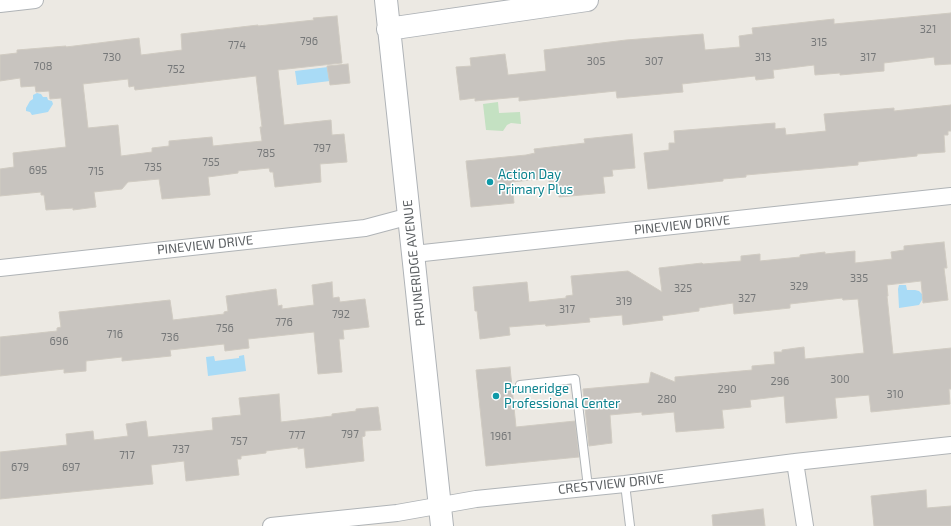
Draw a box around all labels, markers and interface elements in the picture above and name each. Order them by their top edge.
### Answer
house number: 321 [920,22,936,36]
house number: 796 [300,34,318,48]
house number: 315 [811,35,827,49]
house number: 774 [228,38,246,52]
house number: 730 [103,50,121,64]
house number: 313 [755,50,771,64]
house number: 317 [860,50,876,64]
house number: 305 [587,54,605,68]
house number: 307 [645,54,663,68]
house number: 708 [34,59,52,73]
house number: 752 [167,62,185,76]
house number: 797 [313,141,331,155]
house number: 785 [257,146,275,160]
house number: 755 [202,155,220,169]
house number: 735 [144,160,162,174]
house number: 695 [29,163,47,177]
house number: 715 [88,164,104,178]
place label: Action Day Primary Plus [498,167,573,198]
marker: Action Day Primary Plus [485,177,495,187]
street label: PRUNERIDGE AVENUE [400,199,428,327]
street label: PINEVIEW DRIVE [633,212,731,238]
street label: PINEVIEW DRIVE [156,232,254,258]
house number: 335 [850,271,868,285]
house number: 329 [790,279,808,293]
house number: 325 [674,281,692,295]
house number: 327 [738,291,756,305]
house number: 319 [616,294,632,308]
house number: 317 [559,302,575,316]
house number: 792 [332,307,350,321]
house number: 776 [275,315,293,329]
house number: 756 [216,321,234,335]
house number: 716 [107,327,123,341]
house number: 736 [161,330,179,344]
house number: 696 [50,334,68,348]
house number: 300 [830,372,850,386]
house number: 296 [771,374,789,388]
place label: Pruneridge Professional Center [504,381,620,412]
house number: 290 [717,382,737,396]
house number: 310 [886,387,904,401]
marker: Pruneridge Professional Center [491,391,501,401]
house number: 280 [657,392,677,406]
house number: 797 [341,427,359,441]
house number: 777 [289,428,305,442]
house number: 1961 [490,429,512,443]
house number: 757 [230,434,248,448]
house number: 737 [172,442,190,456]
house number: 717 [119,448,135,462]
house number: 679 [11,460,29,474]
house number: 697 [62,460,80,474]
street label: CRESTVIEW DRIVE [557,471,665,497]

